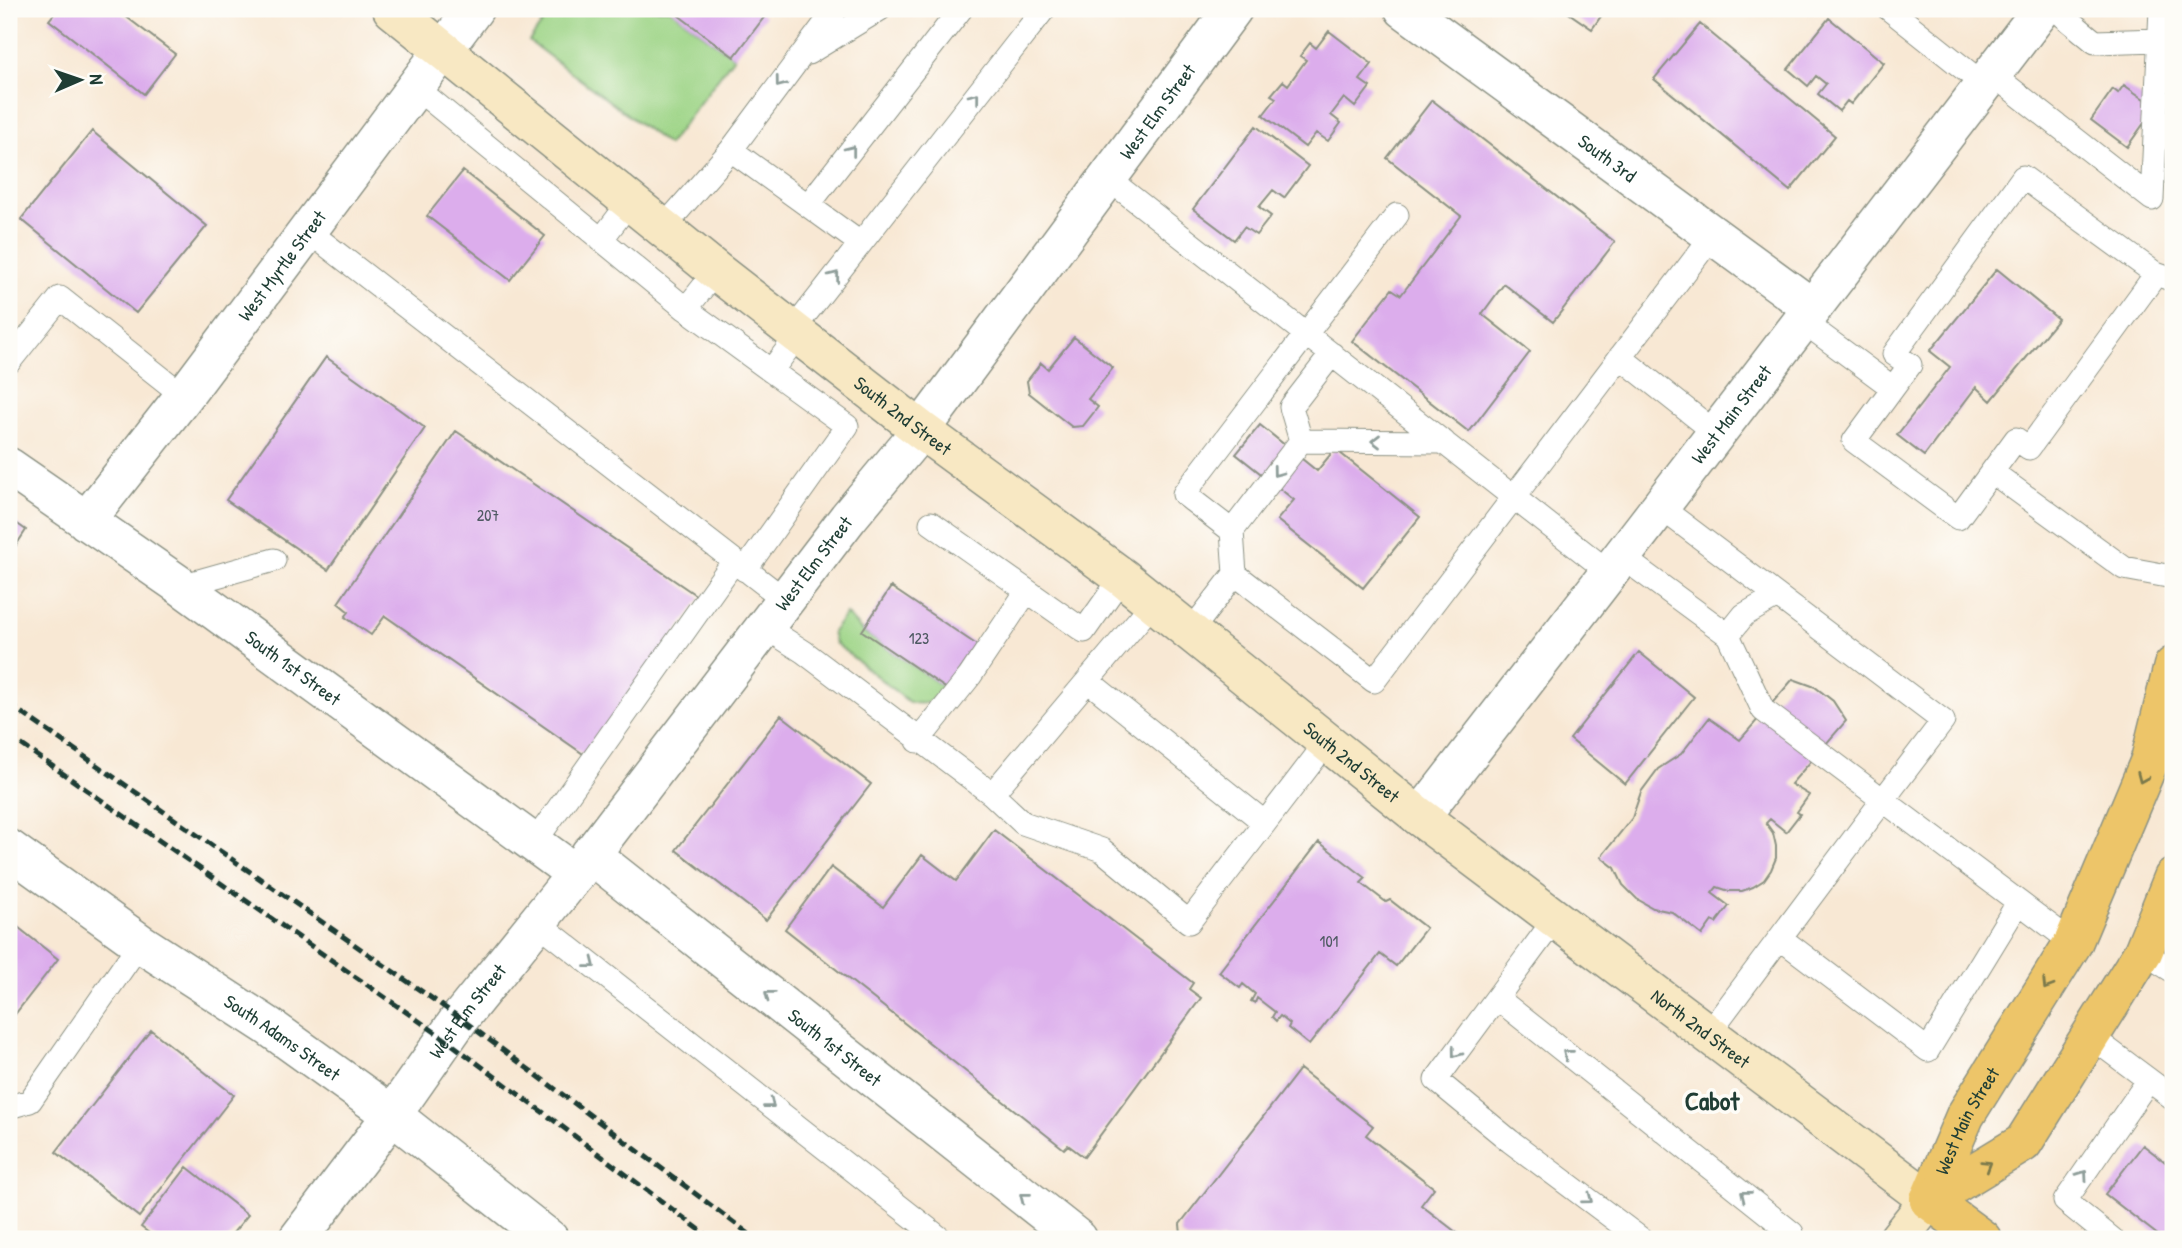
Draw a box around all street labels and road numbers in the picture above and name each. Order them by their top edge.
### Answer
street label: West Elm Street [1113,58,1201,164]
street label: South 3rd [1573,128,1642,188]
street label: West Myrtle Street [232,204,332,326]
street label: West Main Street [1685,359,1778,469]
street label: South 2nd Street [849,370,957,462]
street label: West Elm Street [769,510,858,616]
street label: South 1st Street [240,624,347,712]
street label: South 2nd Street [1298,715,1406,809]
street label: West Elm Street [423,958,512,1063]
street label: North 2nd Street [1646,982,1756,1074]
street label: South Adams Street [219,988,346,1087]
street label: South 1st Street [783,1002,887,1093]
street label: West Main Street [1929,1062,2006,1178]

